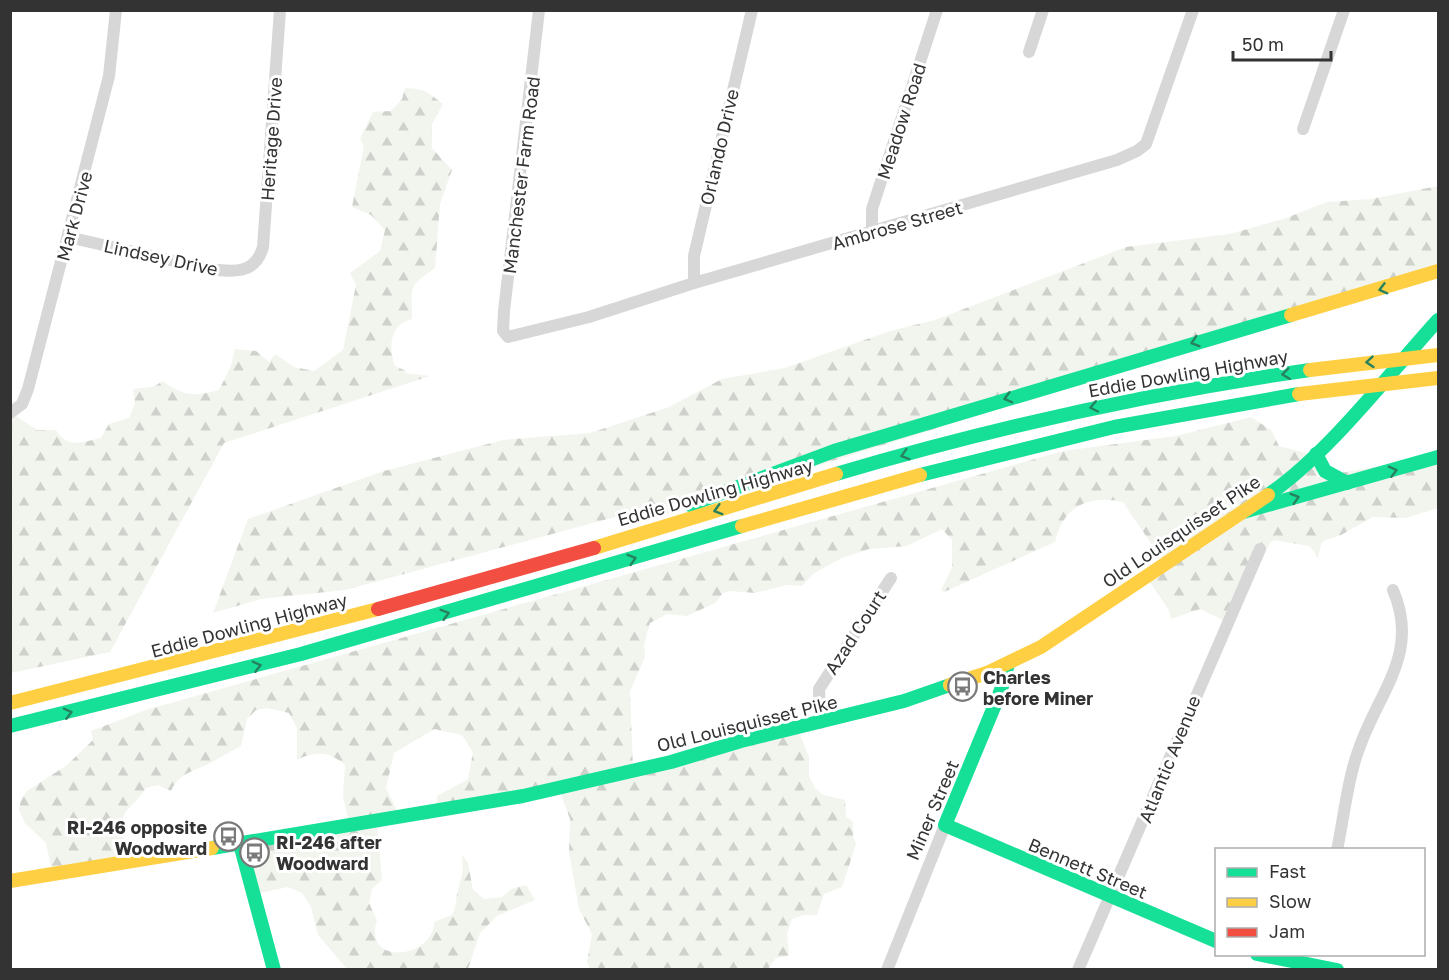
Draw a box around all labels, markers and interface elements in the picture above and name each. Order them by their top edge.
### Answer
scale bar [1233,24,1330,62]
text: 50 m [1242,33,1284,55]
street label: Meadow Road [872,60,930,182]
street label: Manchester Farm Road [498,75,544,275]
street label: Heritage Drive [256,76,286,202]
street label: Orlando Drive [695,87,743,207]
street label: Mark Drive [51,169,97,263]
street label: Ambrose Street [829,196,965,254]
street label: Lindsey Drive [102,234,220,280]
one-way arrow [1378,281,1388,294]
one-way arrow [1190,335,1201,347]
street label: Eddie Dowling Highway [1086,345,1290,401]
one-way arrow [1366,355,1375,368]
one-way arrow [1281,367,1291,379]
one-way arrow [1003,390,1013,403]
one-way arrow [1089,400,1099,413]
one-way arrow [900,448,911,460]
street label: Eddie Dowling Highway [615,454,815,530]
one-way arrow [1388,465,1398,478]
street label: Old Louisquisset Pike [1098,470,1264,592]
one-way arrow [1289,492,1300,505]
one-way arrow [713,503,724,515]
one-way arrow [626,554,637,566]
street label: Azad Court [820,586,890,678]
street label: Eddie Dowling Highway [148,588,350,662]
one-way arrow [440,609,450,622]
one-way arrow [251,661,262,673]
place label: Charles before Miner [983,666,1093,709]
bus stop icon: Charles before Miner [946,671,978,703]
street label: Old Louisquisset Pike [654,690,840,756]
street label: Atlantic Avenue [1133,692,1205,826]
one-way arrow [62,707,72,720]
street label: Miner Street [901,757,963,863]
place label: RI-246 opposite Woodward [67,816,207,859]
bus stop icon: RI-246 opposite Woodward [212,821,244,853]
place label: RI-246 after Woodward [276,831,382,874]
street label: Bennett Street [1025,833,1151,903]
bus stop icon: RI-246 after Woodward [239,836,271,868]
legend [1215,848,1425,956]
text: Fast [1269,860,1306,882]
text: Slow [1269,890,1312,912]
text: Jam [1269,920,1305,942]

